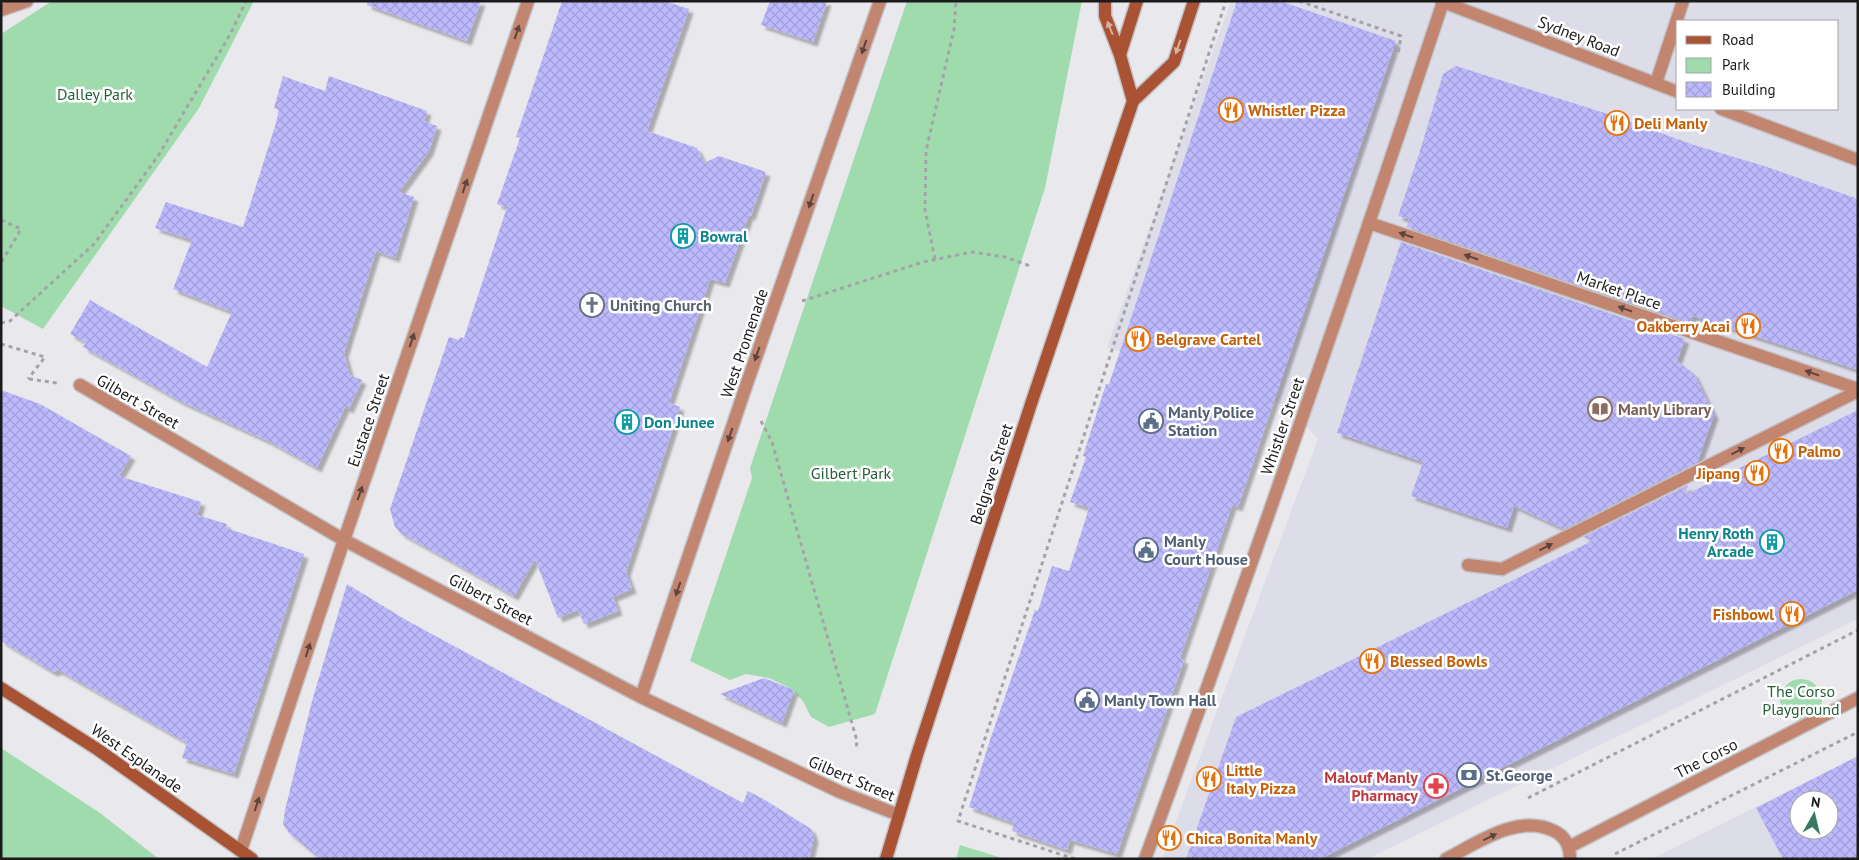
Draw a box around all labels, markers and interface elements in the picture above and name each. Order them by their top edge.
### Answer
street label: Sydney Road [1535,11,1623,61]
legend [1676,20,1839,110]
one-way arrow [1106,21,1113,36]
one-way arrow [513,24,521,39]
text: Road [1722,30,1754,49]
one-way arrow [860,40,868,55]
one-way arrow [1174,40,1182,55]
text: Park [1722,55,1750,74]
text: Building [1722,80,1776,99]
park label: Dalley Park [57,84,133,104]
restaurant icon: Whistler Pizza [1218,97,1244,123]
place label: Whistler Pizza [1248,100,1346,120]
restaurant icon: Deli Manly [1604,110,1630,136]
place label: Deli Manly [1634,113,1708,133]
one-way arrow [461,178,469,193]
one-way arrow [807,194,815,209]
building icon: Bowral [670,223,696,249]
place label: Bowral [700,226,748,246]
one-way arrow [1399,231,1414,238]
one-way arrow [1463,253,1478,261]
street label: Market Place [1574,266,1664,314]
street label: West Promenade [716,286,772,400]
church icon: Uniting Church [579,292,605,318]
place label: Uniting Church [610,295,712,315]
one-way arrow [1617,305,1632,313]
restaurant icon: Oakberry Acai [1735,313,1761,339]
place label: Oakberry Acai [1637,316,1730,336]
restaurant icon: Belgrave Cartel [1125,326,1151,352]
place label: Belgrave Cartel [1156,329,1261,349]
one-way arrow [409,332,416,347]
one-way arrow [753,347,761,362]
street label: Gilbert Street [93,369,183,433]
one-way arrow [1804,369,1819,376]
street label: Eustace Street [343,370,393,469]
street label: Whistler Street [1256,374,1308,477]
library icon: Manly Library [1587,396,1613,422]
place label: Manly Library [1618,399,1712,419]
place label: Manly Police Station [1168,402,1254,440]
public building icon: Manly Police Station [1138,408,1164,434]
building icon: Don Junee [614,409,640,435]
place label: Don Junee [644,412,715,432]
street label: Belgrave Street [965,420,1017,527]
one-way arrow [725,428,733,443]
restaurant icon: Palmo [1768,438,1794,464]
place label: Palmo [1798,441,1841,461]
one-way arrow [1731,447,1746,455]
restaurant icon: Jipang [1744,460,1770,486]
park label: Gilbert Park [811,463,892,483]
place label: Jipang [1695,463,1740,483]
one-way arrow [357,486,364,501]
place label: Henry Roth Arcade [1678,523,1754,561]
building icon: Henry Roth Arcade [1759,529,1785,555]
place label: Manly Court House [1164,531,1248,569]
public building icon: Manly Court House [1133,537,1159,563]
one-way arrow [1539,543,1553,551]
street label: Gilbert Street [446,569,537,630]
one-way arrow [674,582,682,597]
restaurant icon: Fishbowl [1779,601,1805,627]
place label: Fishbowl [1713,604,1774,624]
one-way arrow [305,642,312,657]
restaurant icon: Blessed Bowls [1359,648,1385,674]
place label: Blessed Bowls [1390,651,1488,671]
park label: The Corso Playground [1762,681,1840,719]
public building icon: Manly Town Hall [1074,687,1100,713]
place label: Manly Town Hall [1104,690,1217,710]
street label: West Esplanade [87,719,187,797]
street label: The Corso [1671,734,1741,782]
street label: Gilbert Street [806,751,899,805]
place label: Little Italy Pizza [1226,760,1296,798]
bank icon: St.George [1456,762,1482,788]
place label: St.George [1486,765,1553,785]
restaurant icon: Little Italy Pizza [1196,766,1222,792]
place label: Malouf Manly Pharmacy [1324,767,1418,805]
pharmacy icon: Malouf Manly Pharmacy [1423,773,1449,799]
north arrow [1789,790,1839,840]
text: N [1810,793,1822,812]
one-way arrow [254,796,262,811]
restaurant icon: Chica Bonita Manly [1156,825,1182,851]
place label: Chica Bonita Manly [1186,828,1318,848]
one-way arrow [1483,833,1497,841]

